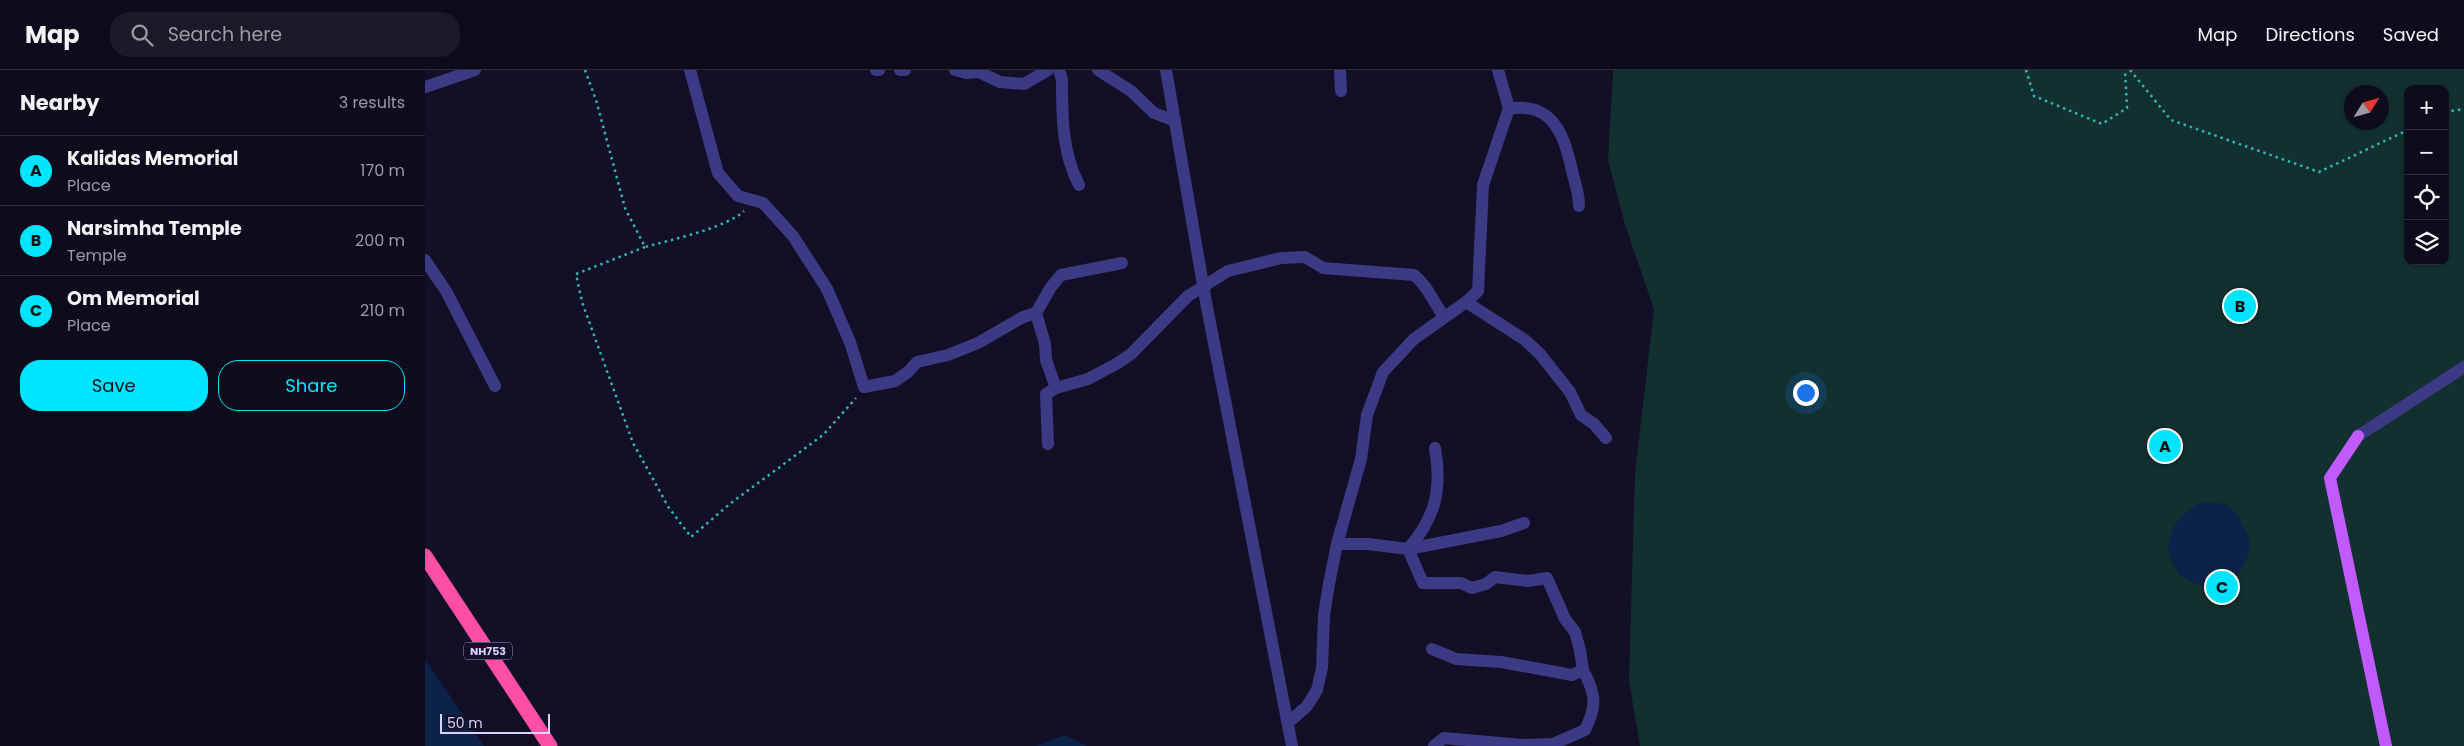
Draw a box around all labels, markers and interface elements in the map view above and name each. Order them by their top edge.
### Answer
search box [110,12,460,57]
text: Map [25,18,80,51]
icon: search [128,21,156,49]
text: Search here [168,21,282,48]
text: Map [2198,22,2237,47]
text: Directions [2265,22,2355,47]
text: Saved [2383,22,2439,47]
north arrow [2344,85,2389,130]
map controls [2404,85,2449,265]
button: + [2404,85,2449,130]
text: Nearby [20,88,100,117]
text: 3 results [339,91,405,114]
button: − [2404,130,2449,175]
text: Kalidas Memorial [67,145,238,172]
text: A [30,159,42,182]
text: 170 m [360,159,405,182]
text: Place [67,174,111,197]
button: locate [2404,175,2449,220]
text: Narsimha Temple [67,215,242,242]
button: layers [2404,220,2449,265]
text: B [31,229,41,252]
text: 200 m [355,229,405,252]
text: Temple [67,244,127,267]
text: Om Memorial [67,285,200,312]
pin: B [2224,287,2256,325]
text: C [30,299,42,322]
text: 210 m [360,299,405,322]
text: Place [67,314,111,337]
button: Save [20,360,208,411]
button: Share [218,360,405,411]
your location [1793,380,1819,406]
pin: A [2149,427,2181,465]
pin: C [2206,568,2238,606]
road number: NH753 [464,642,512,660]
scale bar [440,711,550,734]
text: 50 m [447,713,483,733]

